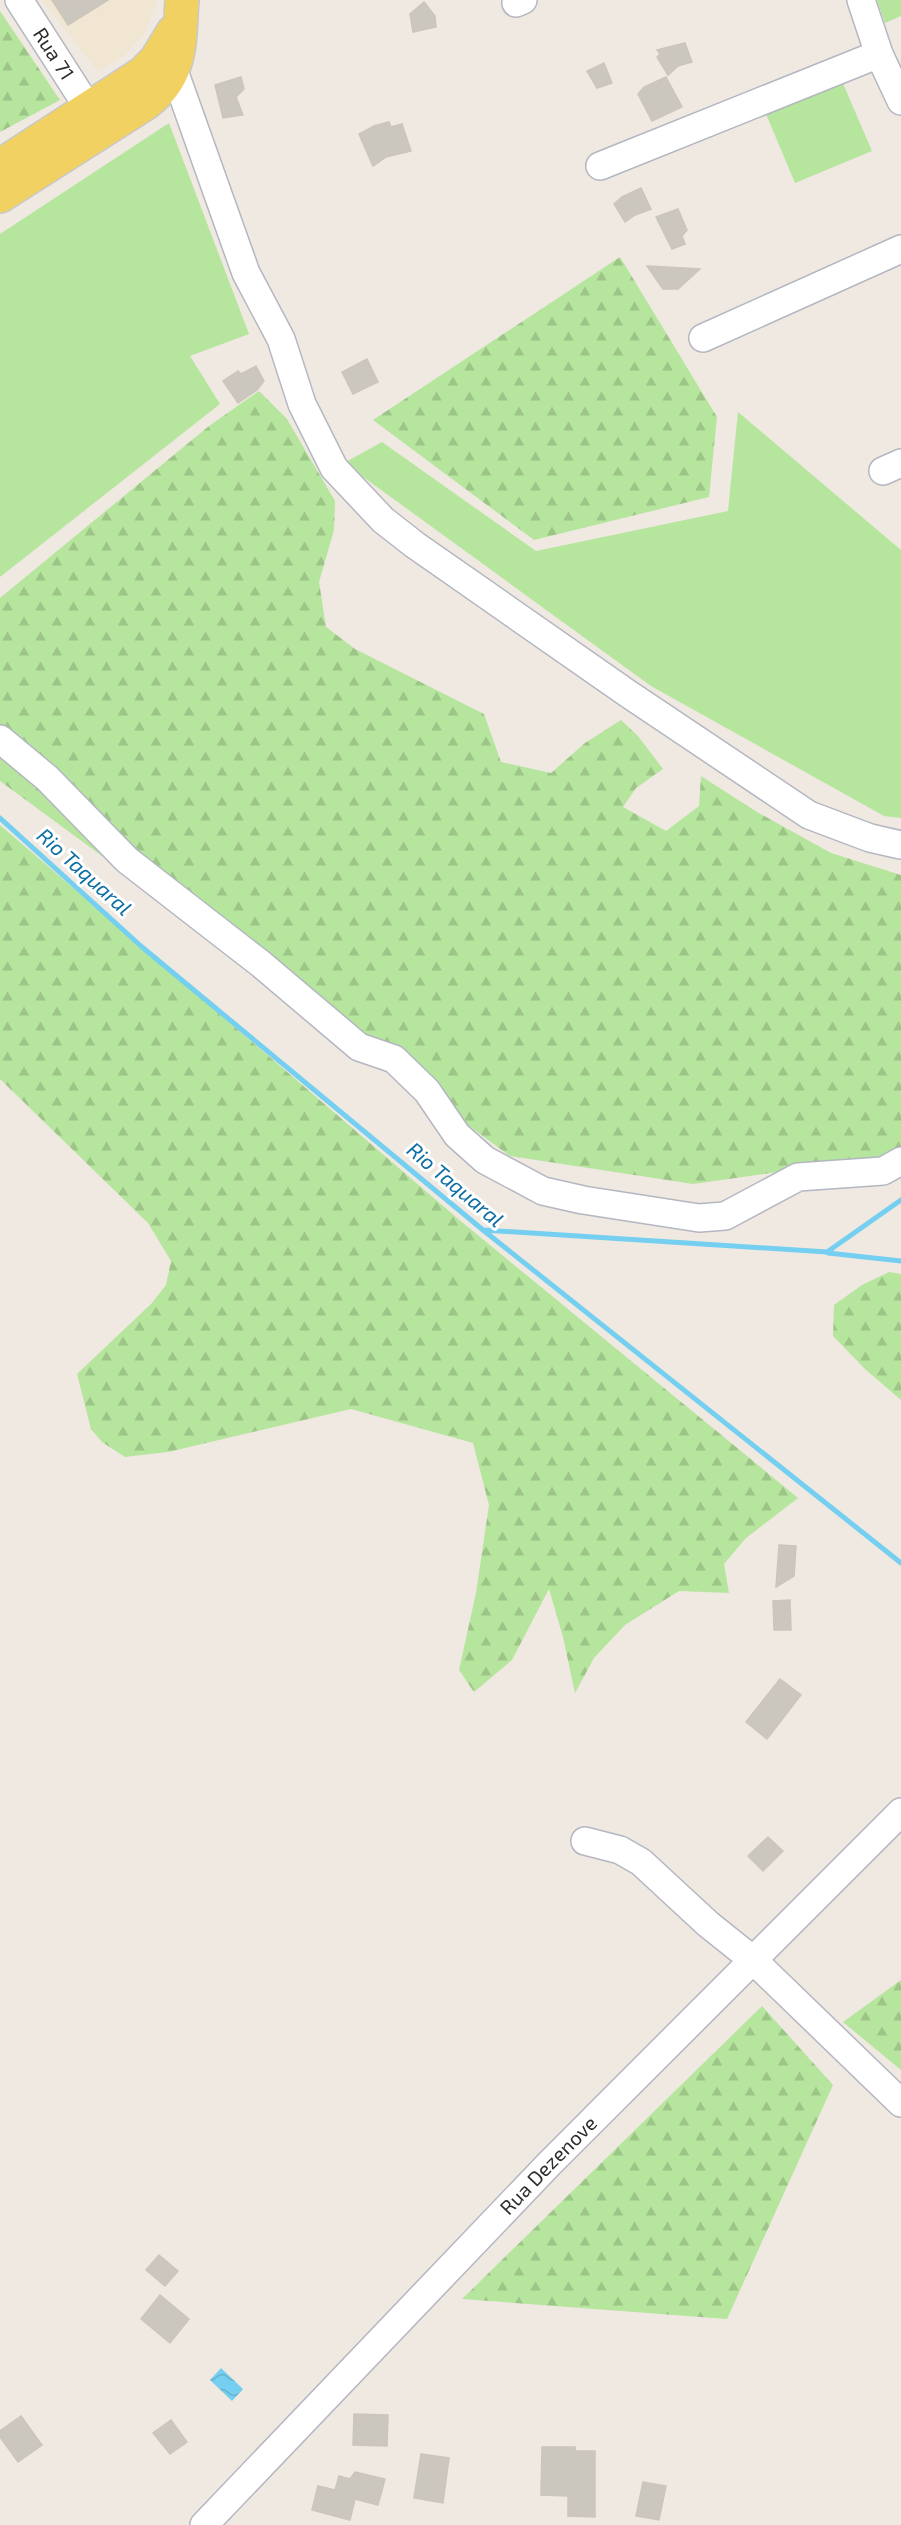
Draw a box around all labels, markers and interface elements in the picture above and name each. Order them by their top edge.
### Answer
street label: Rua 71 [29,23,80,84]
water label: Rio Taquaral [33,822,137,920]
water label: Rio Taquaral [403,1136,509,1231]
street label: Rua Dezenove [494,2110,601,2219]

